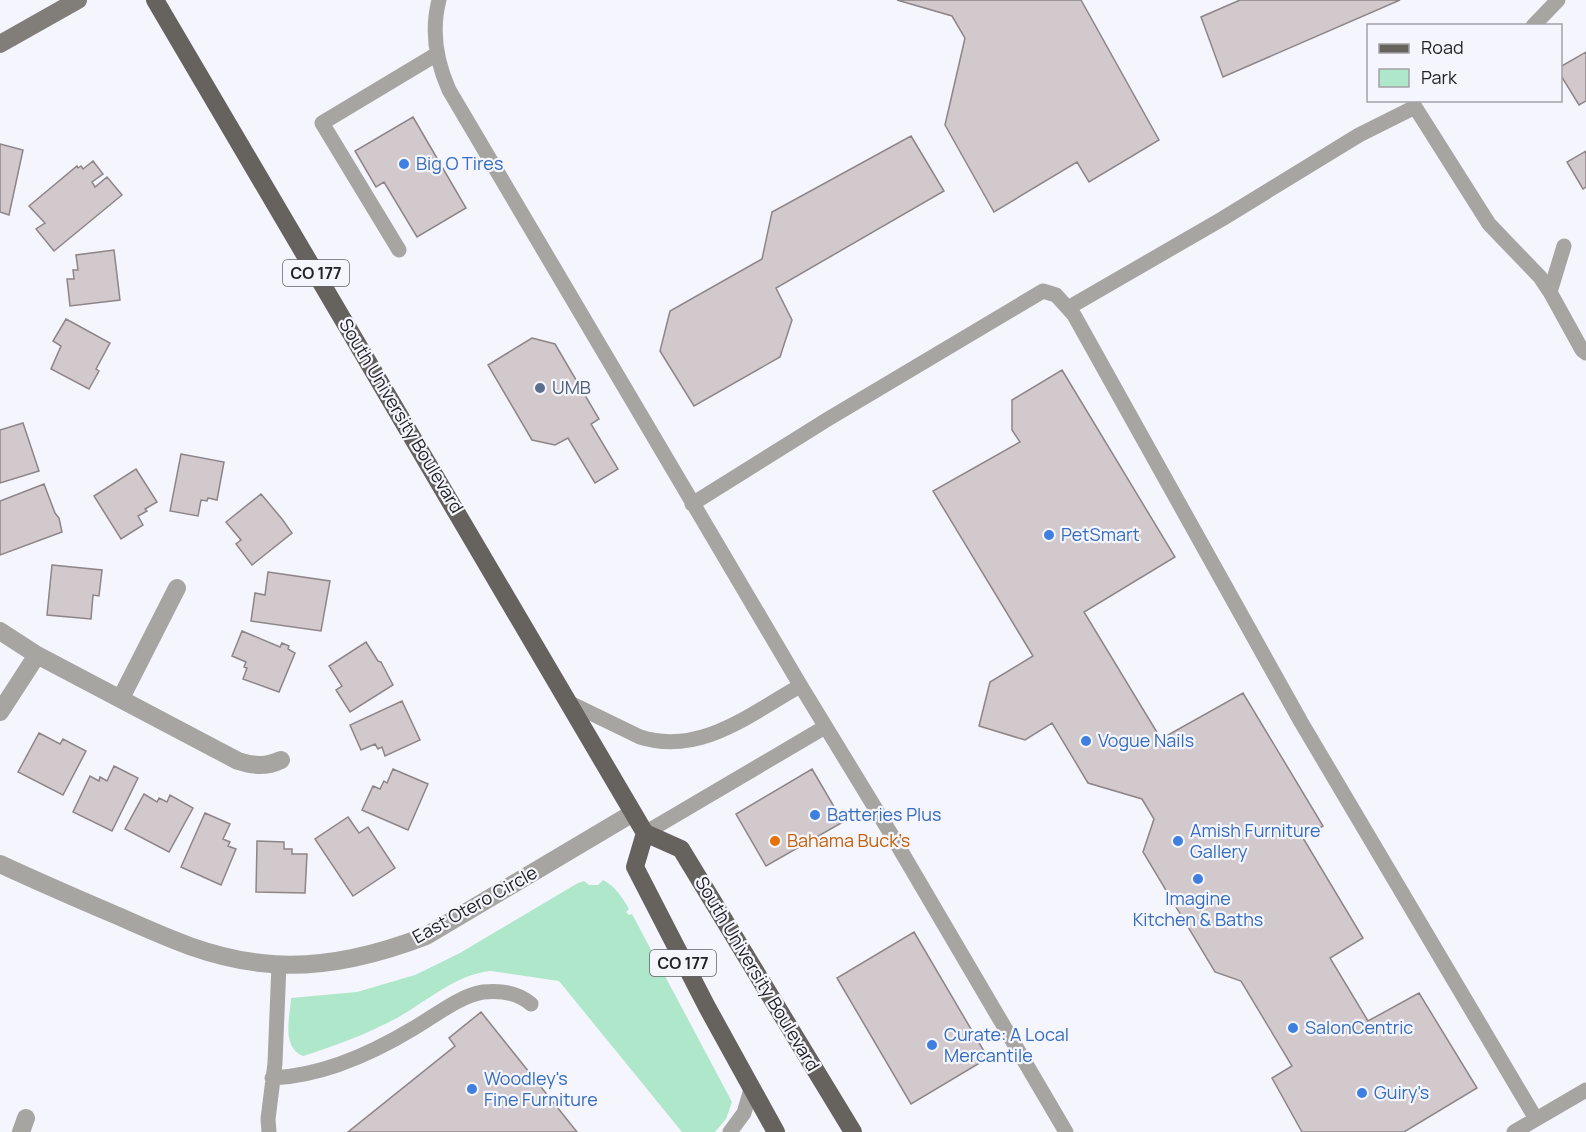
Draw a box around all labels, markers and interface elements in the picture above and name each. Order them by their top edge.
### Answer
legend [1367,24,1562,102]
text: Road [1421,35,1464,59]
text: Park [1421,65,1458,89]
place label: Big O Tires [416,151,503,175]
marker: Big O Tires [397,157,411,171]
road number: CO 177 [283,260,349,286]
street label: South University Boulevard [334,314,470,517]
place label: UMB [552,375,591,399]
marker: UMB [533,381,547,395]
place label: PetSmart [1061,522,1140,546]
marker: PetSmart [1042,528,1056,542]
place label: Vogue Nails [1098,728,1194,752]
marker: Vogue Nails [1079,734,1093,748]
place label: Batteries Plus [827,802,941,826]
marker: Batteries Plus [808,808,822,822]
place label: Amish Furniture Gallery [1190,818,1320,863]
place label: Bahama Buck’s [787,828,910,852]
marker: Bahama Buck’s [768,834,782,848]
marker: Amish Furniture Gallery [1171,834,1185,848]
street label: East Otero Circle [408,860,541,948]
street label: South University Boulevard [690,872,826,1075]
marker: Imagine Kitchen & Baths [1191,872,1205,886]
place label: Imagine Kitchen & Baths [1133,886,1263,931]
road number: CO 177 [650,950,716,976]
place label: SalonCentric [1305,1015,1413,1039]
marker: SalonCentric [1286,1021,1300,1035]
place label: Curate: A Local Mercantile [944,1022,1069,1067]
marker: Curate: A Local Mercantile [925,1038,939,1052]
place label: Woodley's Fine Furniture [484,1066,598,1111]
place label: Guiry's [1374,1080,1429,1104]
marker: Woodley's Fine Furniture [465,1082,479,1096]
marker: Guiry's [1355,1086,1369,1100]

